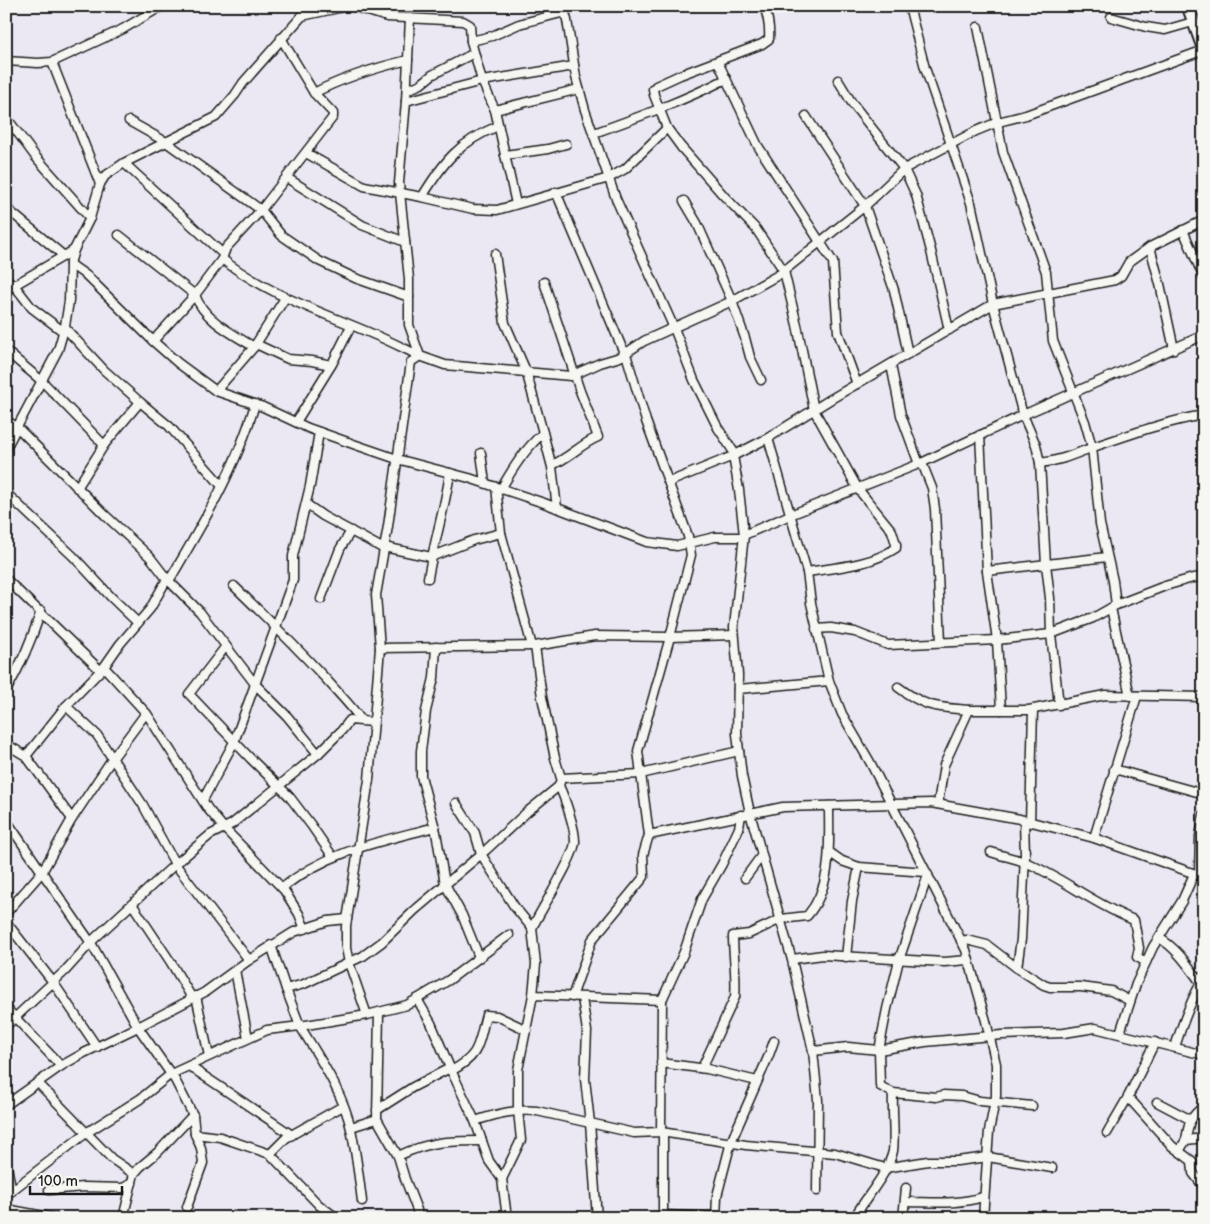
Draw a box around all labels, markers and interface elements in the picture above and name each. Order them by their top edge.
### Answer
scale bar [30,1164,122,1196]
text: 100 m [38,1172,78,1191]

